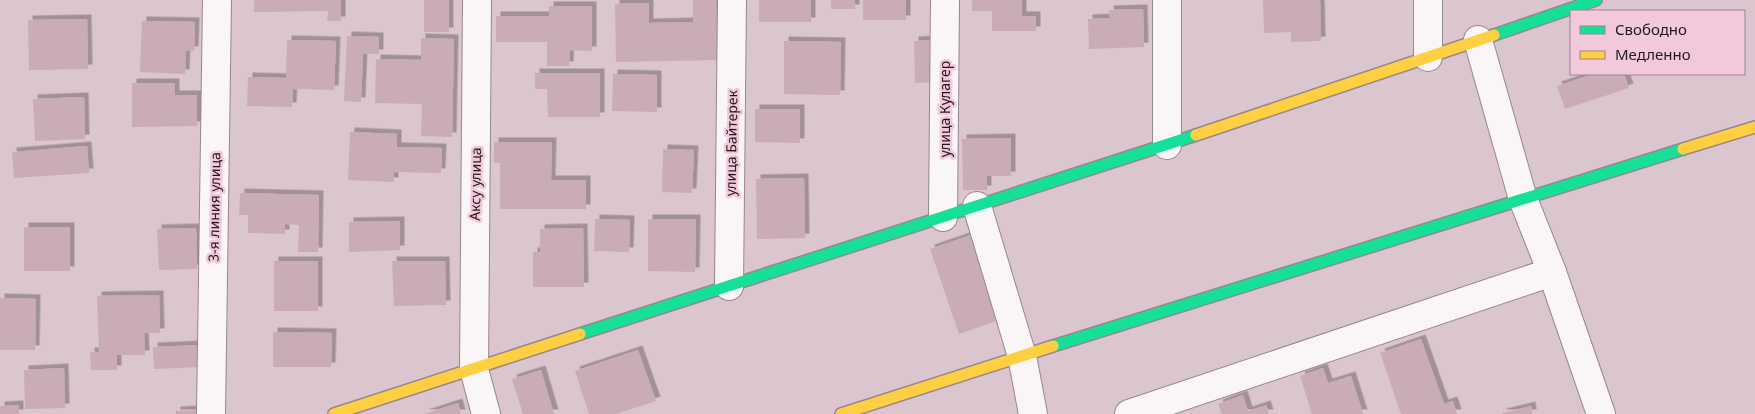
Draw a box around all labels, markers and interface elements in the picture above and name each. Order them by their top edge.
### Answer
legend [1570,10,1745,75]
text: Свободно [1615,19,1687,39]
text: Медленно [1615,44,1691,64]
street label: улица Кулагер [935,61,954,157]
street label: улица Байтерек [721,89,741,196]
street label: Аксу улица [465,147,485,221]
street label: 3-я линия улица [204,152,224,262]

